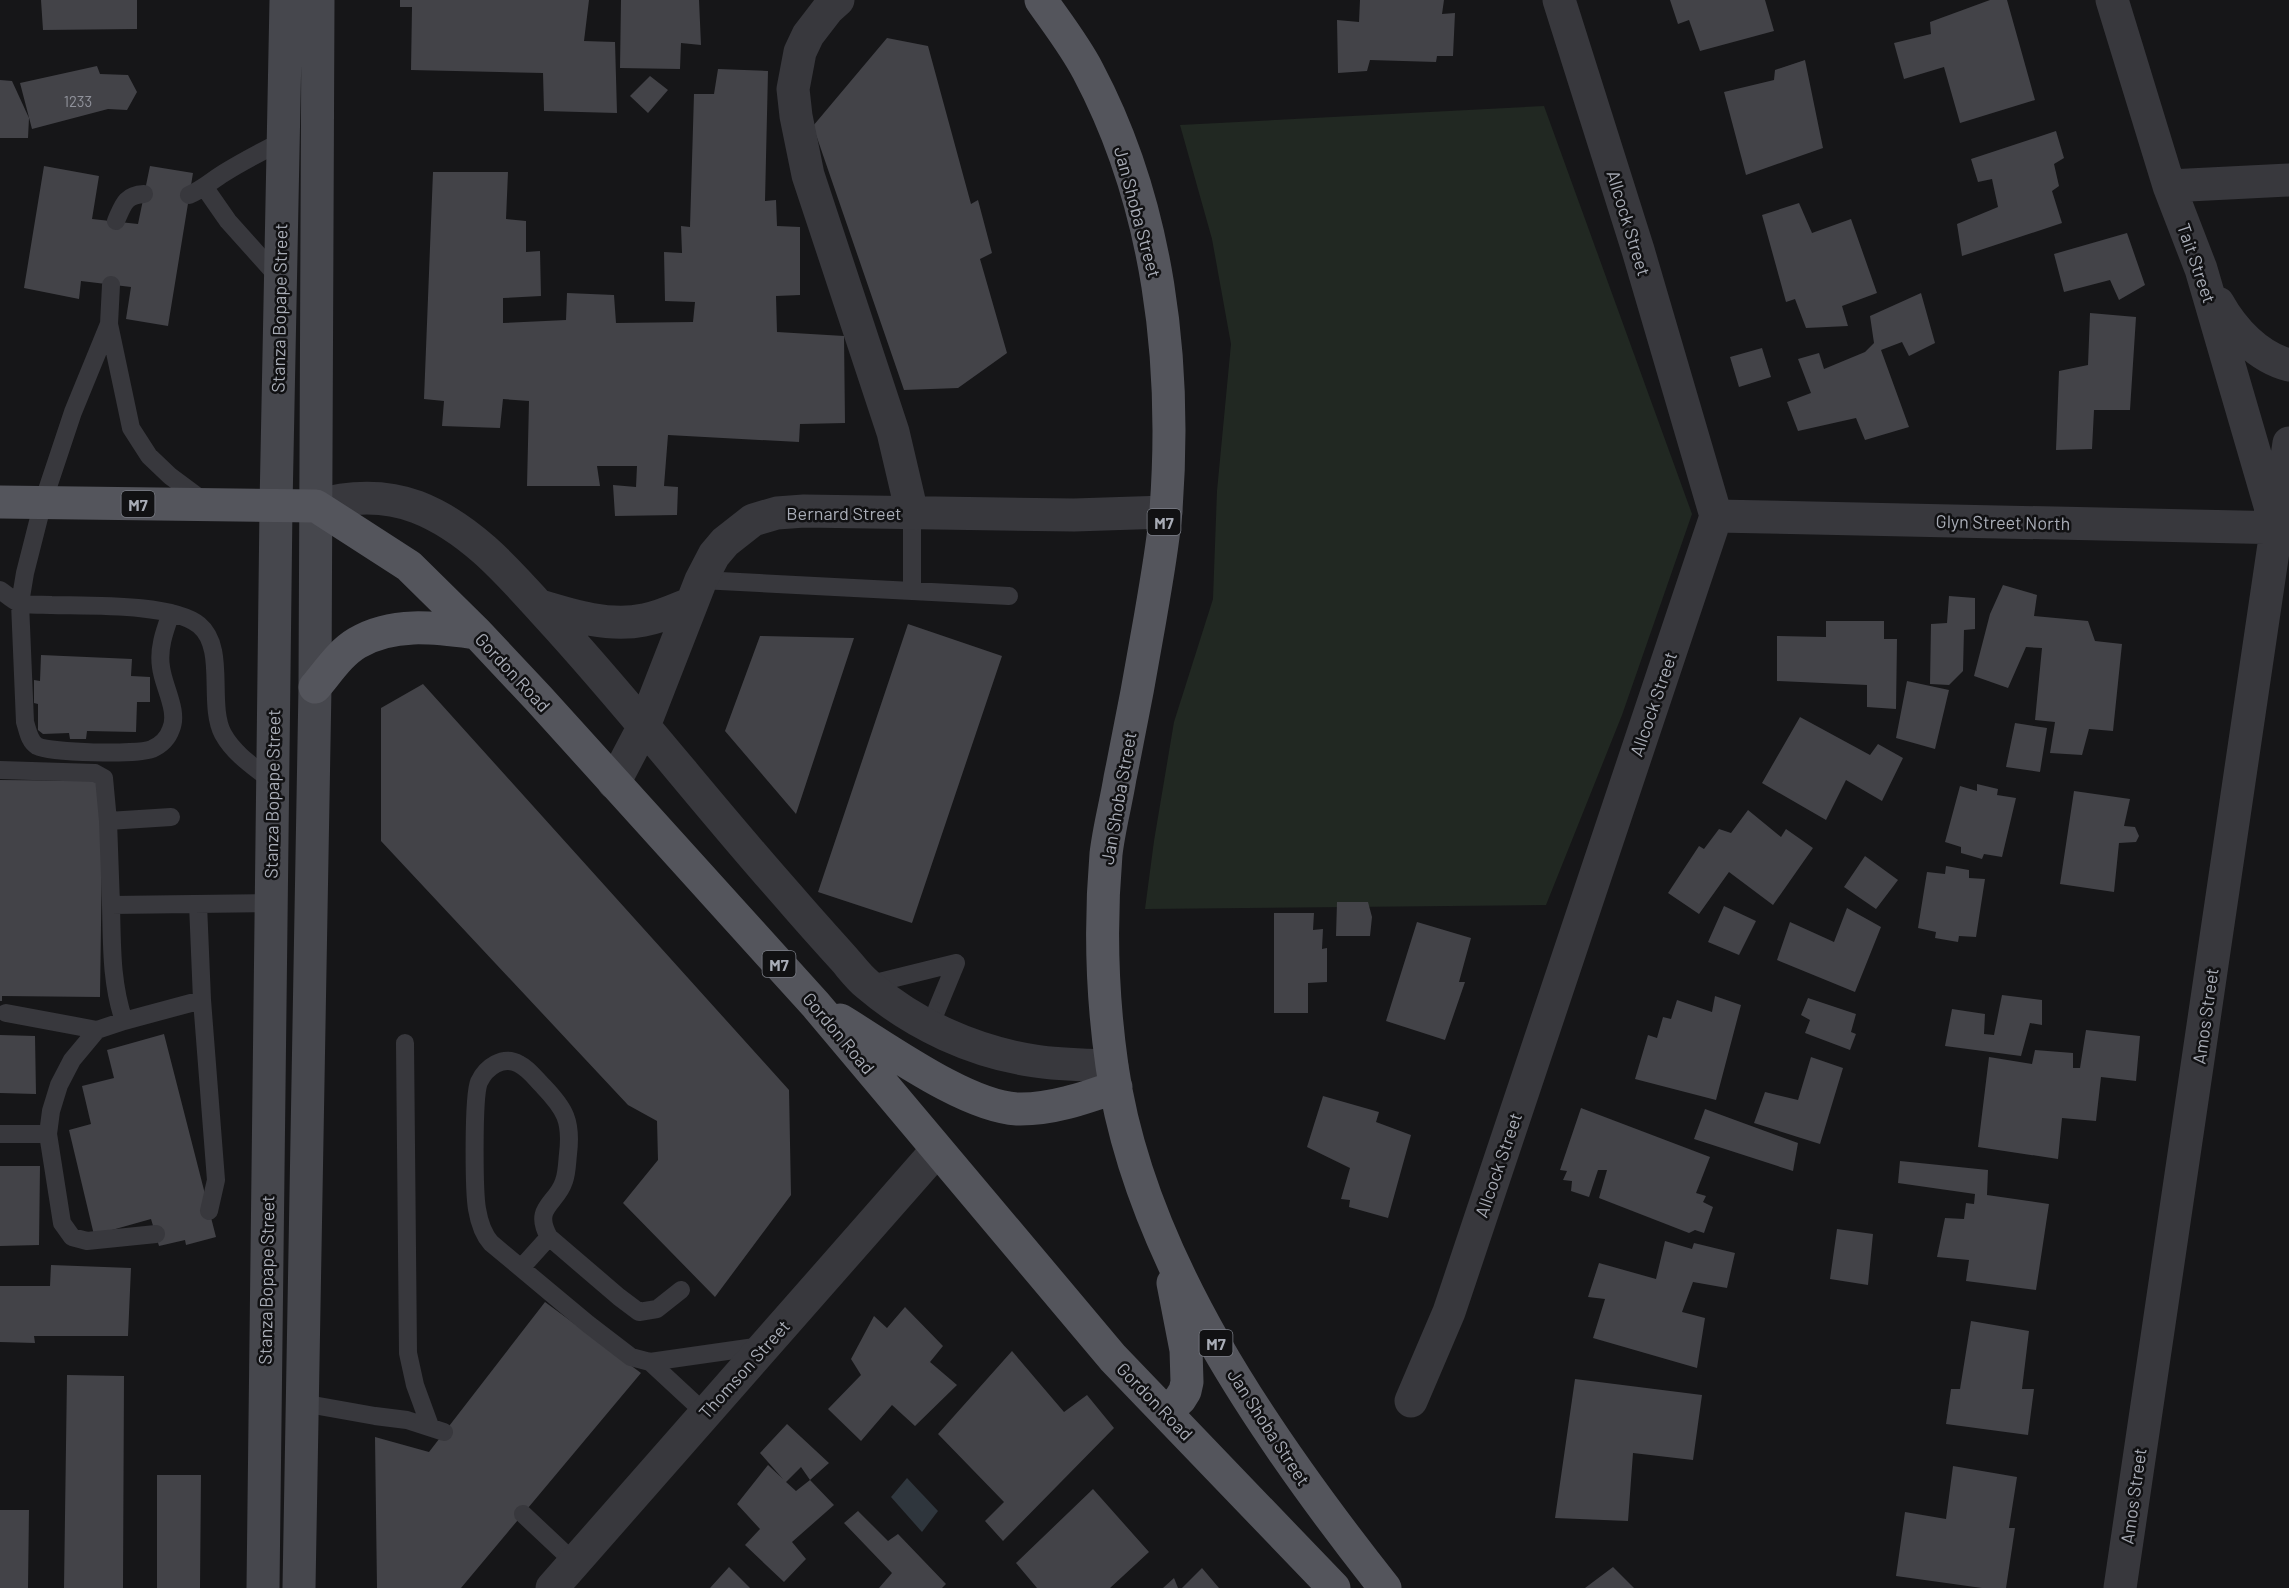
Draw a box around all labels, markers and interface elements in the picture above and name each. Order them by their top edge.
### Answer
house number: 1233 [64,92,92,110]
street label: Jan Shoba Street [1110,144,1166,280]
street label: Allcock Street [1602,167,1656,279]
street label: Tait Street [2173,220,2221,306]
street label: Stanza Bopape Street [267,223,291,393]
road number: M7 [122,491,154,517]
street label: Bernard Street [786,502,902,524]
road number: M7 [1148,509,1180,535]
street label: Glyn Street North [1936,510,2070,534]
street label: Gordon Road [471,628,555,716]
street label: Allcock Street [1625,649,1681,759]
street label: Stanza Bopape Street [260,709,284,879]
street label: Jan Shoba Street [1095,730,1141,866]
road number: M7 [762,951,796,977]
street label: Amos Street [2187,966,2223,1066]
street label: Gordon Road [798,988,880,1078]
street label: Allcock Street [1470,1110,1526,1220]
street label: Stanza Bopape Street [254,1195,278,1365]
street label: Thomson Street [694,1315,794,1423]
road number: M7 [1200,1330,1232,1356]
street label: Gordon Road [1112,1357,1198,1445]
street label: Jan Shoba Street [1223,1365,1315,1489]
street label: Amos Street [2115,1446,2151,1546]

